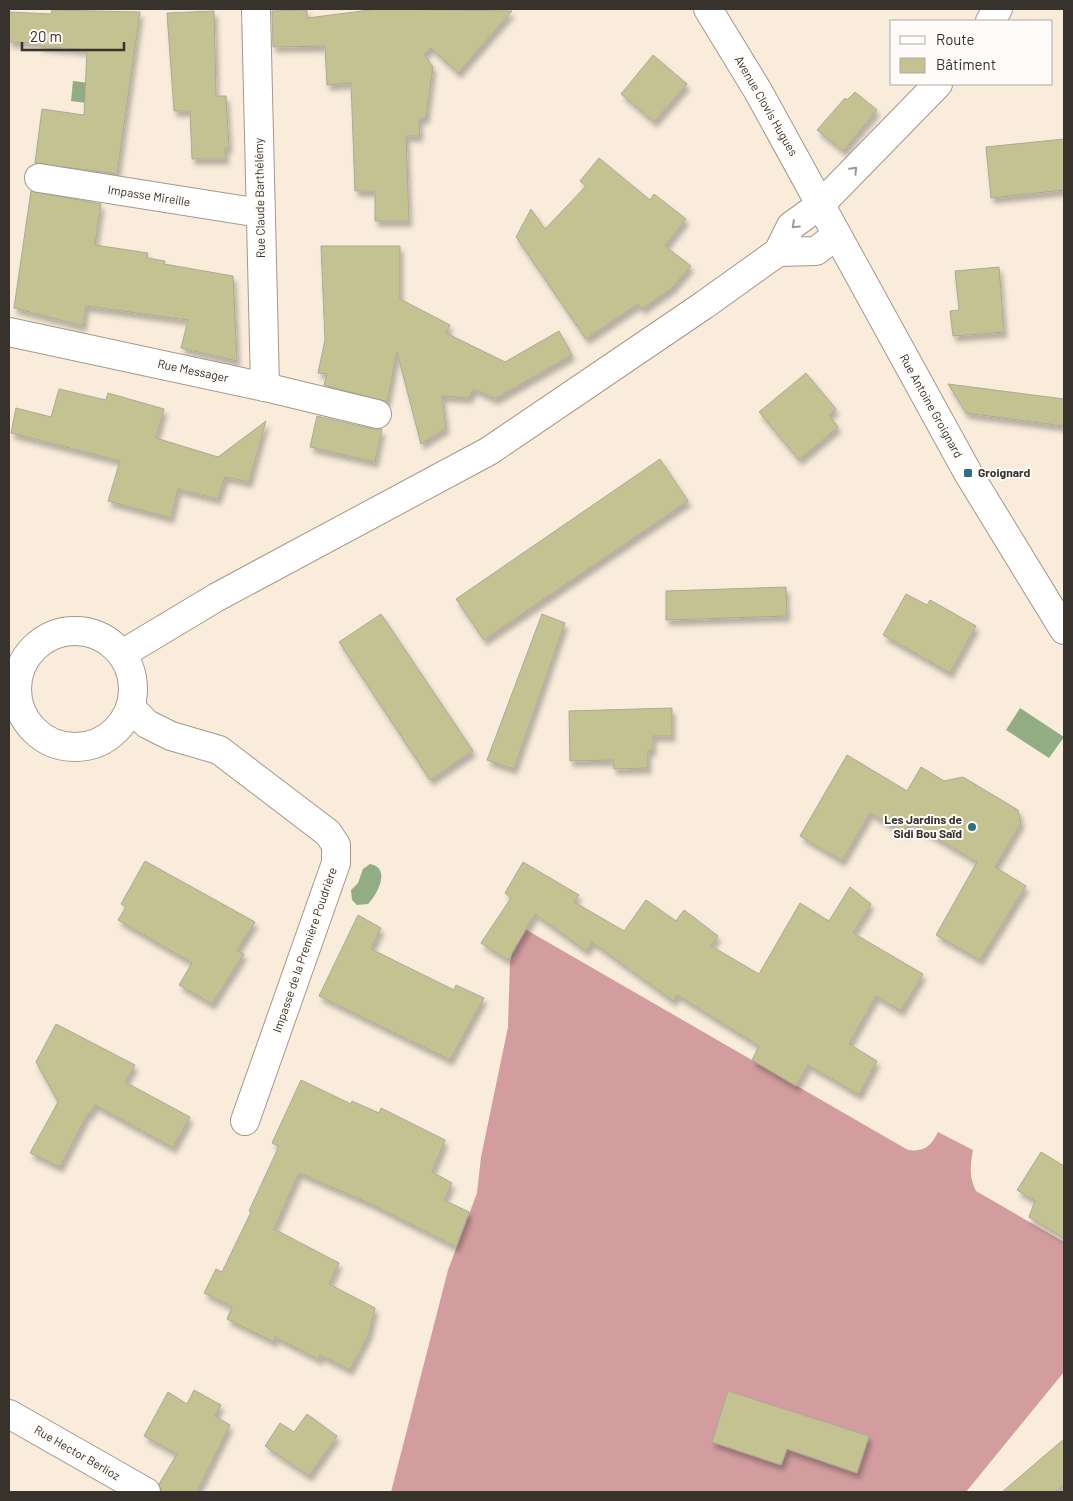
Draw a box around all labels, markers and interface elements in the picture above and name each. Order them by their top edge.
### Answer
scale bar [22,20,125,52]
legend [890,20,1053,85]
text: 20 m [30,27,62,45]
text: Route [936,30,975,48]
street label: Avenue Clovis Hugues [733,53,801,158]
text: Bâtiment [936,55,996,73]
street label: Rue Claude Barthélémy [251,137,267,258]
one-way arrow [849,167,858,176]
street label: Impasse Mireille [107,182,191,208]
one-way arrow [792,219,801,228]
street label: Rue Antoine Groignard [898,351,966,460]
street label: Rue Messager [156,356,231,384]
place label: Groignard [978,465,1031,479]
marker: Groignard [962,467,974,479]
place label: Les Jardins de Sidi Bou Saïd [884,812,962,840]
marker: Les Jardins de Sidi Bou Saïd [966,821,978,833]
street label: Impasse de la Première Poudrière [269,865,339,1034]
street label: Rue Hector Berlioz [32,1422,123,1482]

